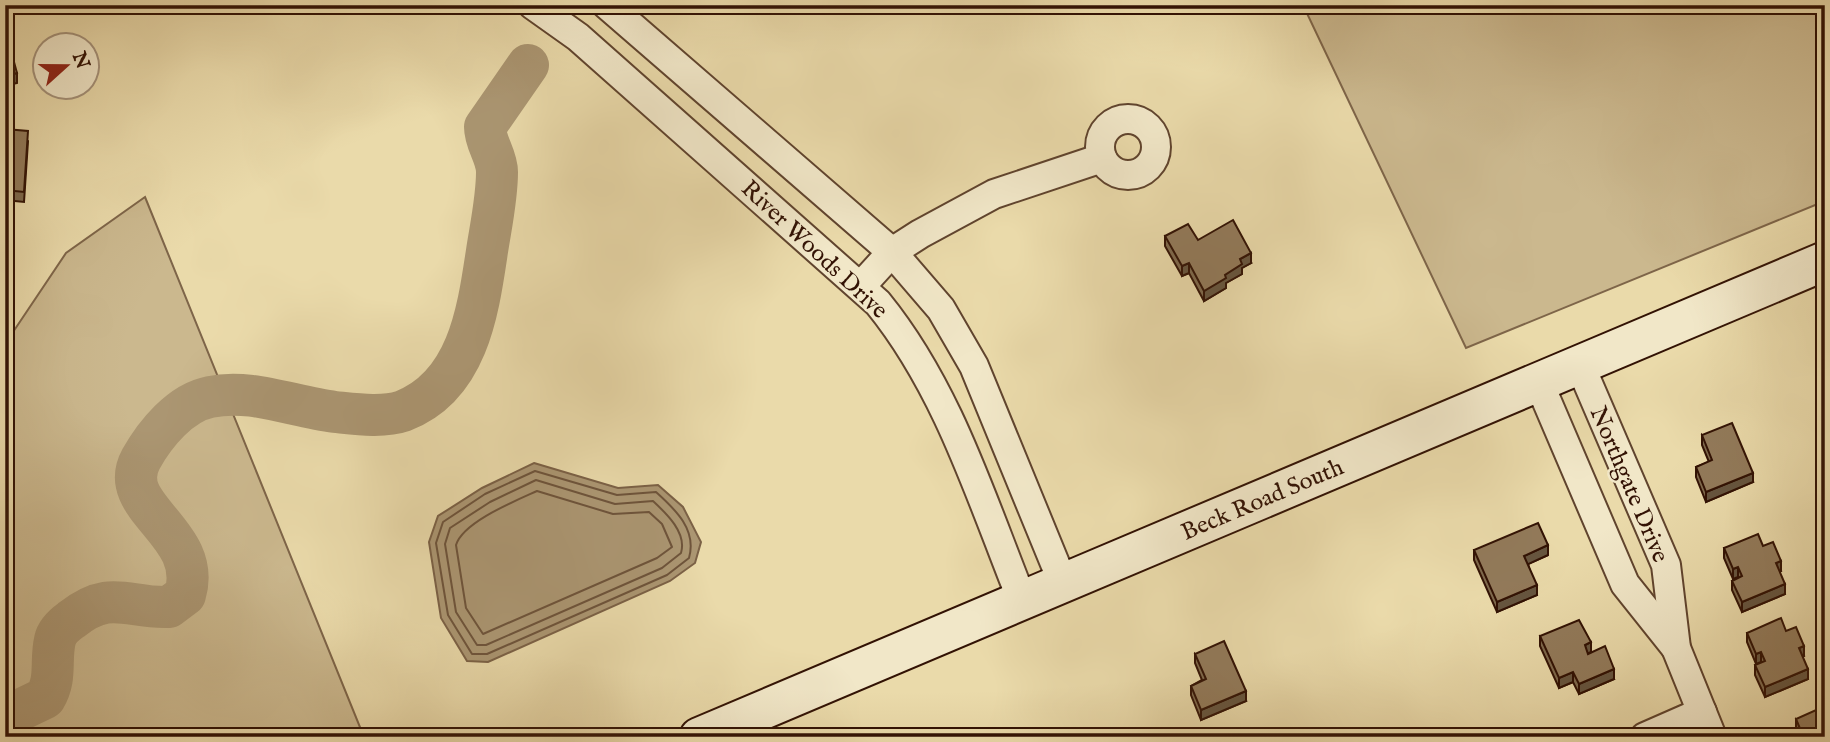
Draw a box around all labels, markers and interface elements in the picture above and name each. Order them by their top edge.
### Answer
north arrow [32,32,102,102]
text: N [65,48,94,73]
street label: River Woods Drive [734,174,894,326]
street label: Northgate Drive [1582,402,1675,567]
street label: Beck Road South [1177,452,1349,549]

